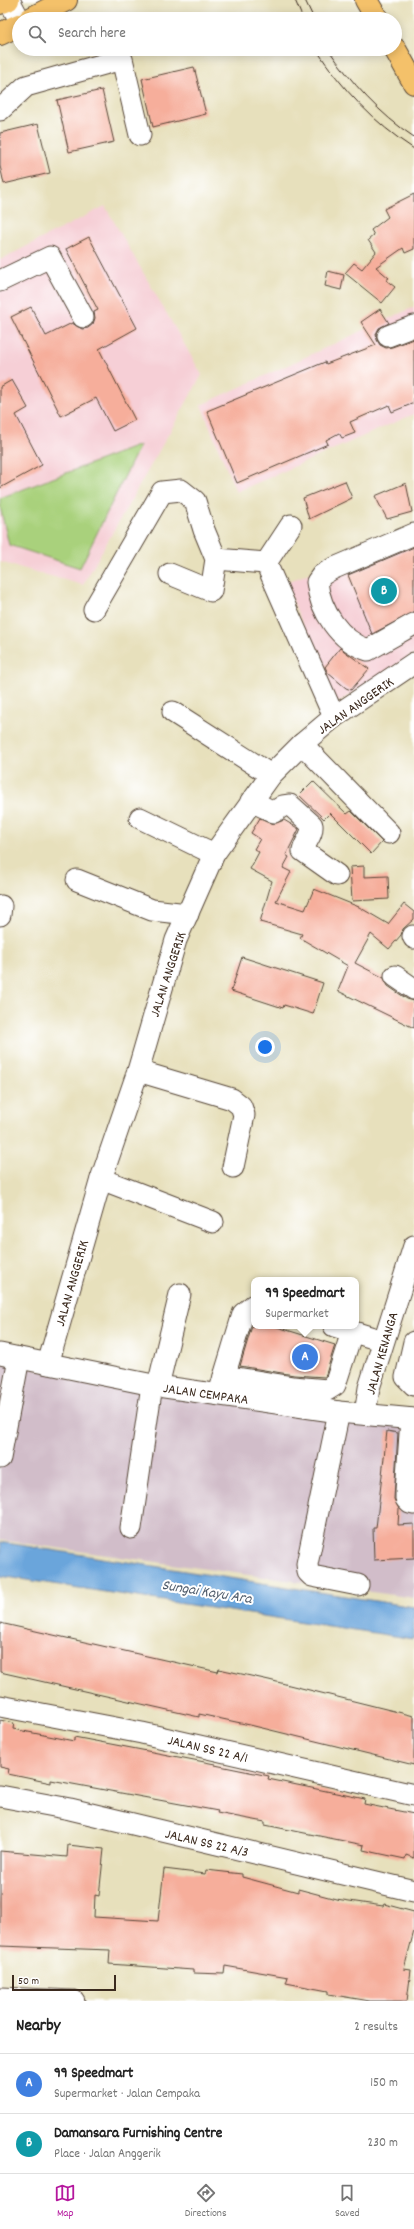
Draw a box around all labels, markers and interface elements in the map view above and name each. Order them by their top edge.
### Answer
search box [12,12,402,56]
icon: search [26,23,48,45]
text: Search here [58,23,126,45]
pin: B [371,576,397,606]
street label: JALAN ANGGERIK [314,673,399,740]
street label: JALAN ANGGERIK [146,929,192,1020]
your location [255,1037,275,1057]
street label: JALAN ANGGERIK [51,1238,95,1329]
popup [251,1277,359,1329]
text: 99 Speedmart [265,1283,345,1305]
text: Supermarket [265,1305,329,1324]
street label: JALAN KENANGA [362,1309,404,1397]
pin: A [292,1342,318,1372]
street label: JALAN CEMPAKA [162,1379,250,1411]
water label: Sungai Kayu Ara [160,1575,254,1611]
street label: JALAN SS 22 A/1 [165,1731,250,1769]
street label: JALAN SS 22 A/3 [163,1825,250,1863]
scale bar [12,1973,116,1992]
text: 50 m [18,1974,39,1990]
text: Nearby [16,2015,60,2039]
text: 2 results [354,2018,398,2037]
text: 99 Speedmart [54,2063,133,2085]
text: A [25,2074,33,2093]
text: 150 m [370,2074,398,2093]
text: Supermarket · Jalan Cempaka [54,2085,200,2104]
text: Damansara Furnishing Centre [54,2123,222,2145]
text: B [26,2134,32,2153]
text: 230 m [368,2134,398,2153]
text: Place · Jalan Anggerik [54,2145,161,2164]
tab: Map [54,2182,76,2222]
tab: Directions [185,2182,227,2222]
tab: Saved [335,2182,360,2222]

